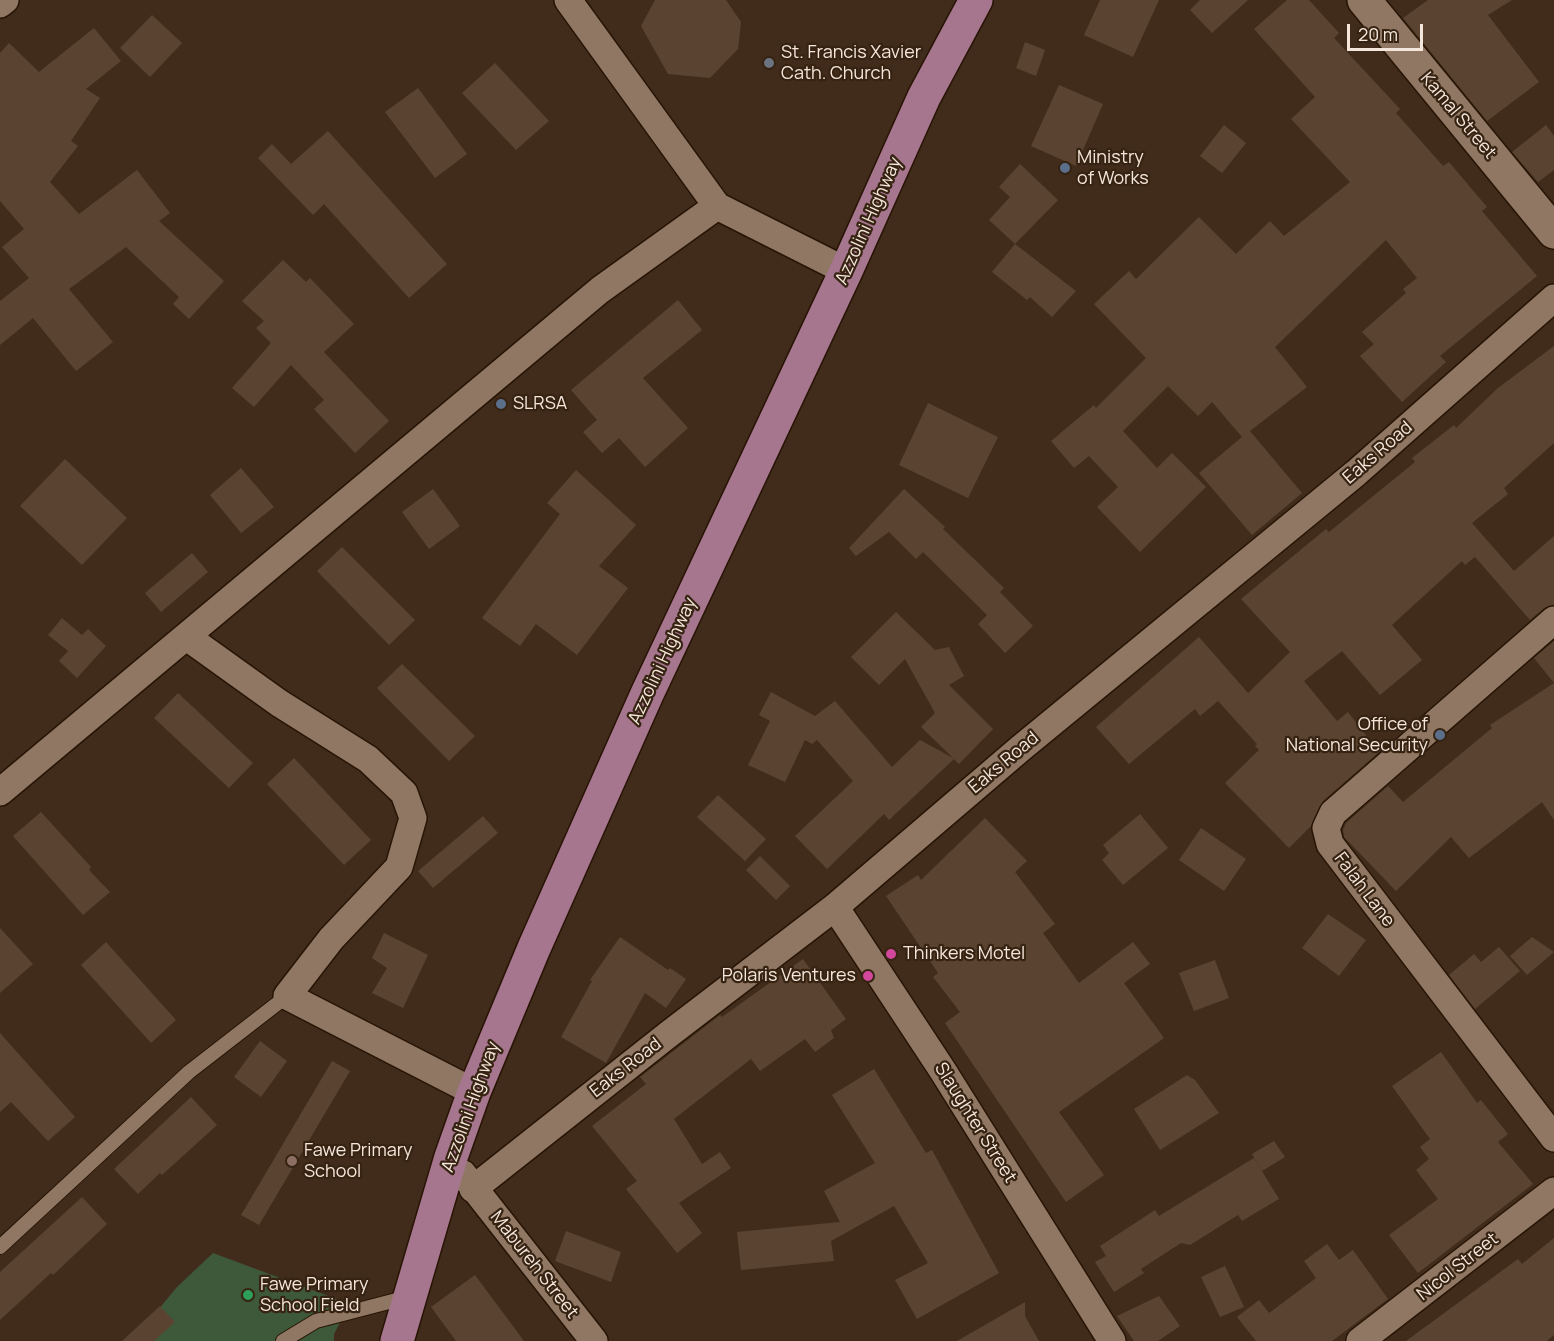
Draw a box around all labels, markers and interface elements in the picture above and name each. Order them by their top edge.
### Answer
scale bar [1350,12,1426,50]
text: 20 m [1358,22,1398,46]
place label: St. Francis Xavier Cath. Church [781,42,921,84]
marker: St. Francis Xavier Cath. Church [762,56,776,70]
street label: Kamal Street [1415,68,1501,164]
place label: Ministry of Works [1077,147,1149,190]
street label: Azzolini Highway [831,154,907,288]
marker: Ministry of Works [1058,161,1072,175]
place label: SLRSA [513,393,567,415]
marker: SLRSA [494,397,508,411]
street label: Eaks Road [1339,417,1417,489]
street label: Azzolini Highway [624,594,702,728]
place label: Office of National Security [1286,714,1428,756]
street label: Eaks Road [965,727,1043,799]
marker: Office of National Security [1433,728,1447,742]
street label: Falah Lane [1329,849,1399,931]
place label: Thinkers Motel [903,943,1025,965]
marker: Thinkers Motel [884,947,898,961]
place label: Polaris Ventures [722,965,856,987]
marker: Polaris Ventures [861,969,875,983]
street label: Eaks Road [586,1033,666,1103]
street label: Azzolini Highway [437,1039,505,1175]
street label: Slaughter Street [929,1059,1021,1187]
place label: Fawe Primary School [304,1140,413,1182]
marker: Fawe Primary School [285,1154,299,1168]
street label: Mabureh Street [485,1207,583,1323]
street label: Nicol Street [1413,1228,1503,1306]
place label: Fawe Primary School Field [260,1274,369,1316]
marker: Fawe Primary School Field [241,1288,255,1302]

